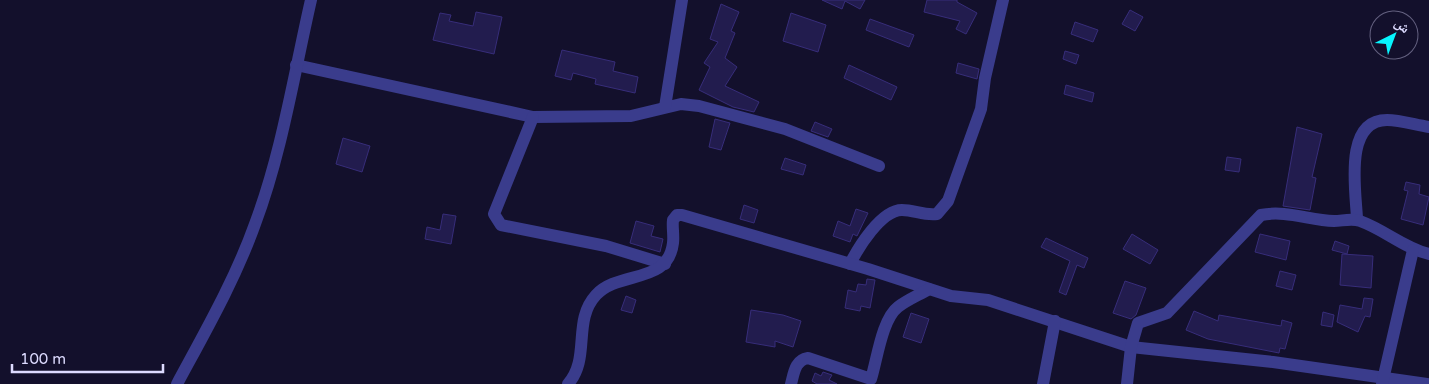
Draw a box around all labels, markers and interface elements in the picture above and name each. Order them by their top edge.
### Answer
north arrow [1369,10,1419,60]
text: ش [1391,14,1414,37]
scale bar [12,342,164,374]
text: 100 m [20,350,66,368]

